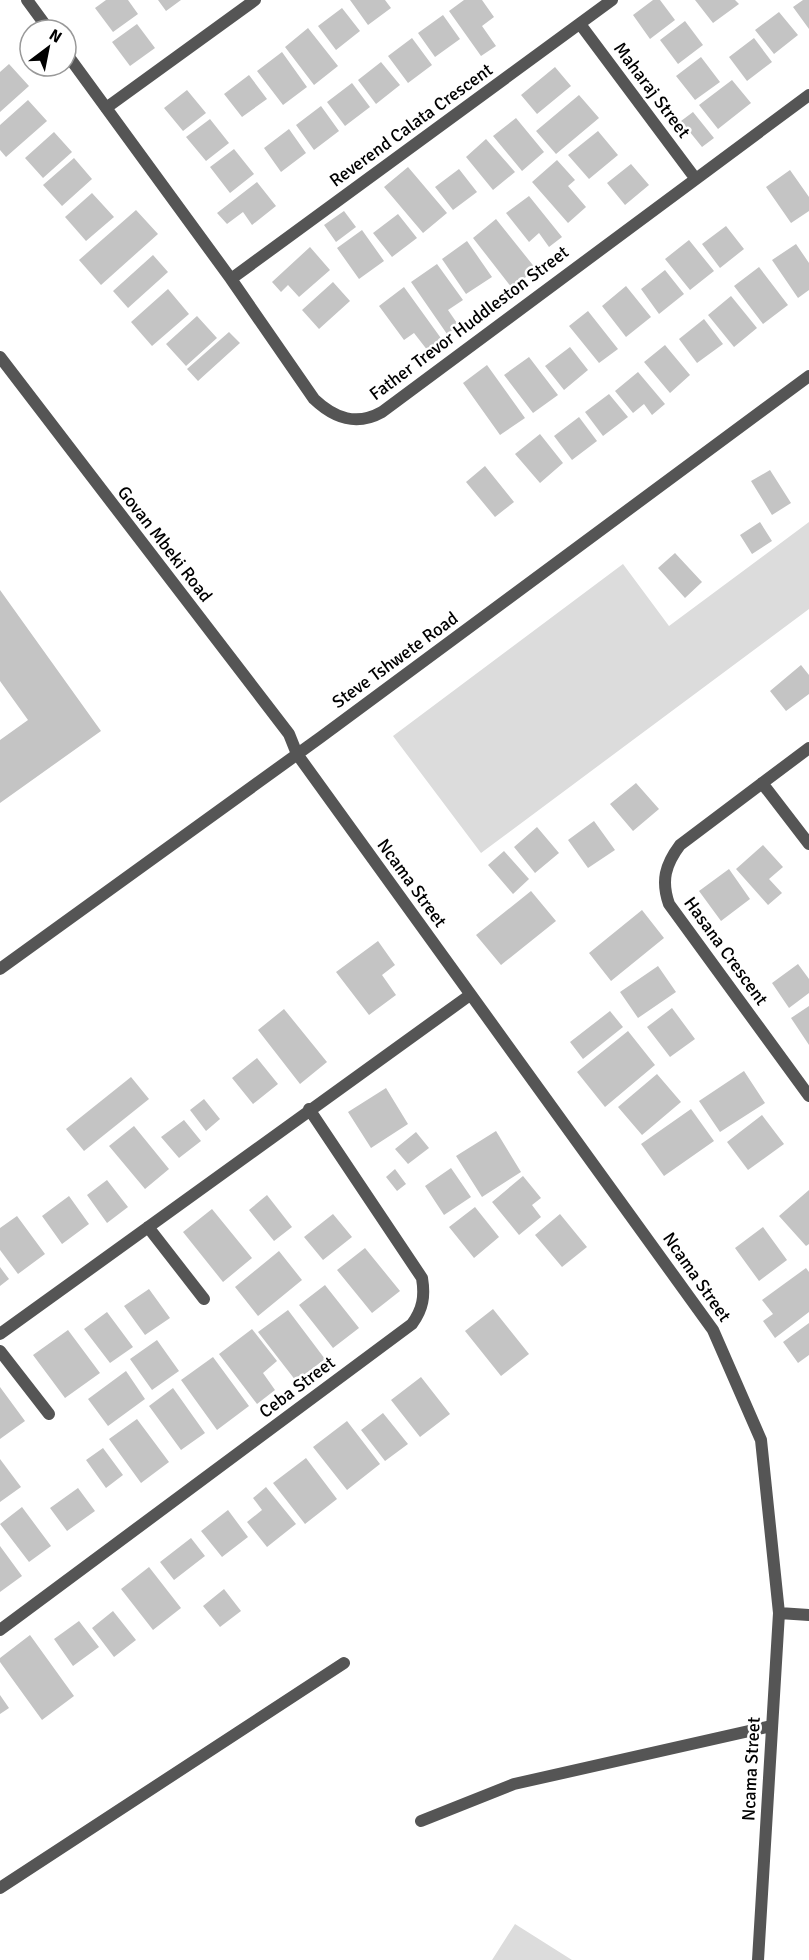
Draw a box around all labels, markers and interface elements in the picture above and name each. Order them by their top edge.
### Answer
north arrow [18,18,78,78]
text: N [45,25,65,48]
street label: Maharaj Street [609,38,695,142]
street label: Reverend Calata Crescent [325,58,497,192]
street label: Father Trevor Huddleston Street [365,241,573,405]
street label: Govan Mbeki Road [113,482,217,606]
street label: Steve Tshwete Road [328,607,462,713]
street label: Ncama Street [372,834,452,932]
street label: Hasana Crescent [679,892,773,1010]
street label: Ncama Street [658,1228,736,1326]
street label: Ceba Street [255,1351,339,1423]
street label: Ncama Street [737,1716,765,1822]

